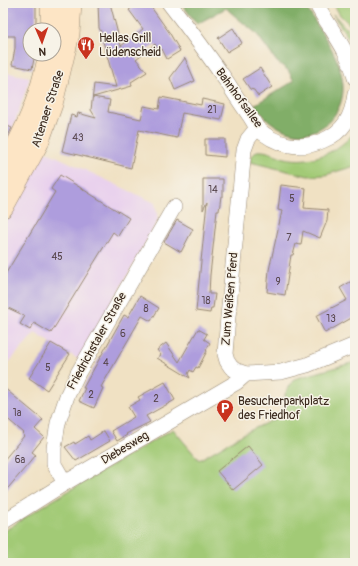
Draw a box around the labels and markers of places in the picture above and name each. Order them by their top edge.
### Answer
place label: Hellas Grill Lüdenscheid [99,31,161,60]
restaurant icon: Hellas Grill Lüdenscheid [76,35,96,60]
place label: Besucherparkplatz des Friedhof [238,394,329,423]
parking icon: Besucherparkplatz des Friedhof [215,398,235,423]

